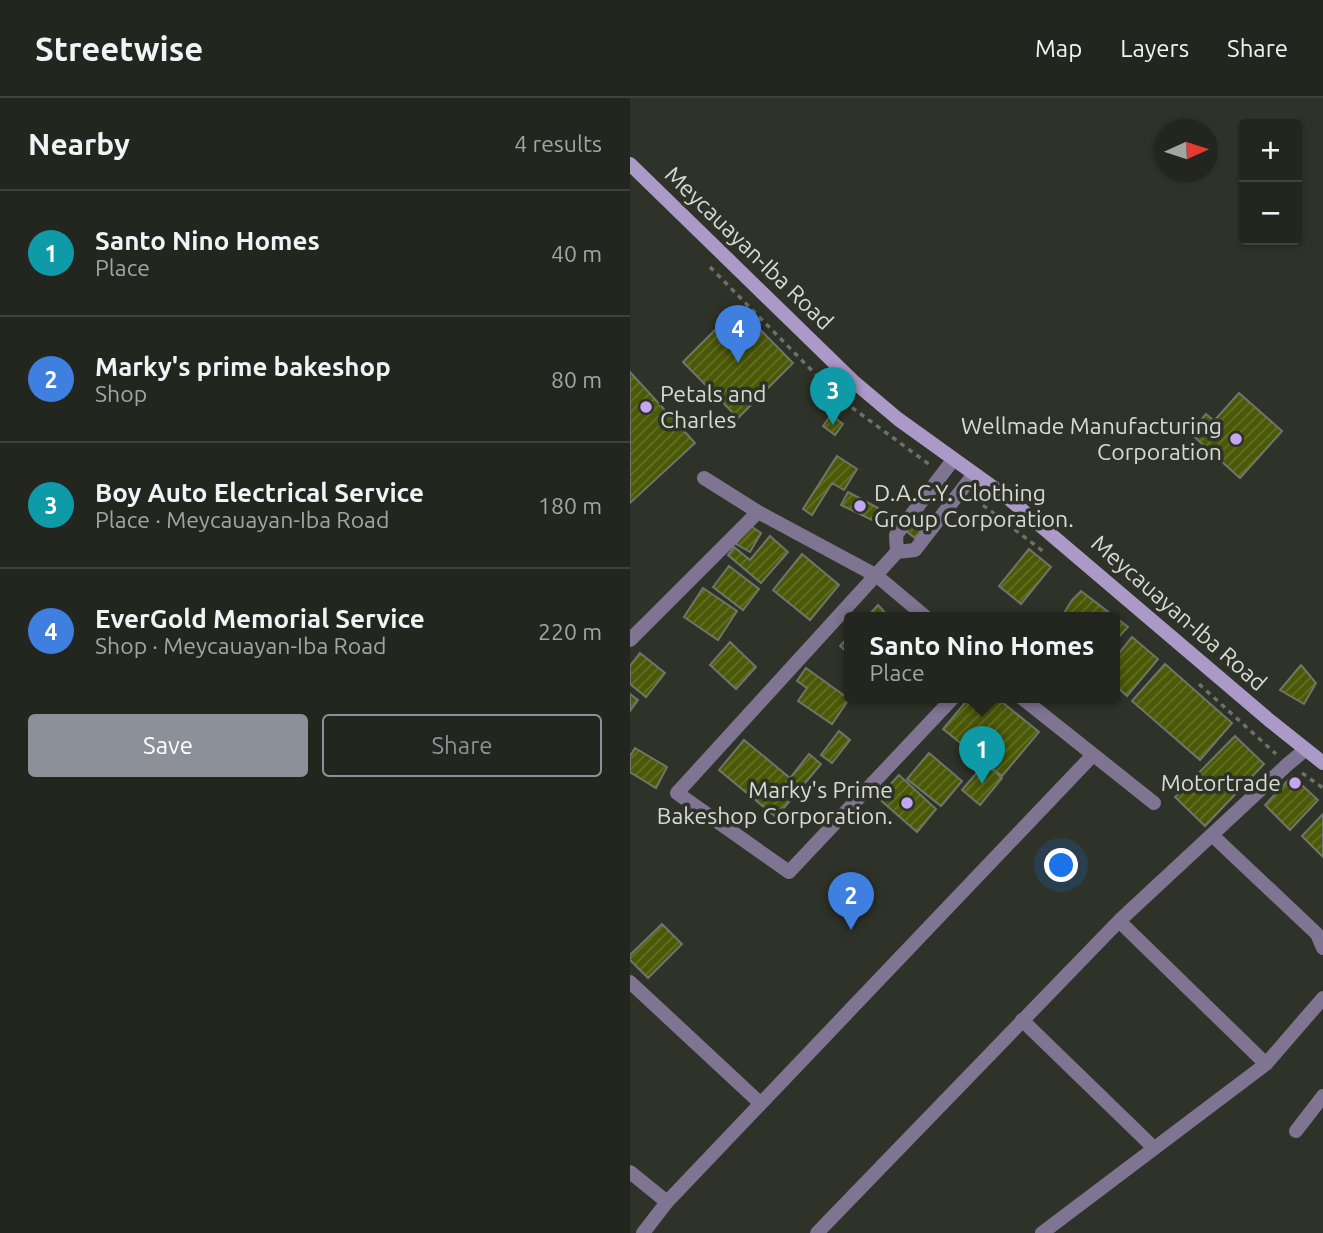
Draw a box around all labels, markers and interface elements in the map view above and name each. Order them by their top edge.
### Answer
text: Streetwise [35,30,203,67]
text: Map [1035,35,1082,62]
text: Layers [1120,35,1189,62]
text: Share [1227,35,1288,62]
north arrow [1155,119,1218,182]
map controls [1239,119,1302,245]
button: + [1239,119,1302,182]
text: Nearby [28,127,130,161]
text: 4 results [514,131,602,156]
street label: Meycauayan-Iba Road [660,161,838,334]
button: − [1239,182,1302,245]
text: Santo Nino Homes [95,226,320,255]
text: 1 [45,241,57,266]
text: 40 m [551,241,602,266]
text: Place [95,255,150,280]
pin: 4 [715,305,761,363]
text: Marky's prime bakeshop [95,352,391,381]
text: 2 [45,367,57,392]
text: 80 m [551,367,602,392]
pin: 3 [810,367,856,425]
text: Shop [95,381,147,406]
place label: Petals and Charles [660,381,767,432]
marker: Petals and Charles [638,399,654,415]
place label: Wellmade Manufacturing Corporation [961,413,1222,464]
marker: Wellmade Manufacturing Corporation [1228,431,1244,447]
text: Boy Auto Electrical Service [95,478,424,507]
place label: D.A.C.Y. Clothing Group Corporation. [874,480,1074,531]
text: 3 [45,493,57,518]
text: 180 m [538,493,602,518]
marker: D.A.C.Y. Clothing Group Corporation. [852,498,868,514]
text: Place · Meycauayan-Iba Road [95,507,389,532]
street label: Meycauayan-Iba Road [1087,530,1272,695]
text: EverGold Memorial Service [95,604,425,633]
popup [844,612,1120,703]
text: 4 [45,619,57,644]
text: 220 m [538,619,602,644]
text: Santo Nino Homes [870,631,1094,660]
text: Shop · Meycauayan-Iba Road [95,633,387,658]
text: Place [870,660,925,685]
button: Save [28,714,308,777]
button: Share [322,714,602,777]
pin: 1 [959,726,1005,784]
place label: Motortrade [1161,770,1281,795]
marker: Motortrade [1287,775,1303,791]
place label: Marky's Prime Bakeshop Corporation. [657,777,893,828]
marker: Marky's Prime Bakeshop Corporation. [899,795,915,811]
your location [1044,848,1078,882]
pin: 2 [828,872,874,930]

